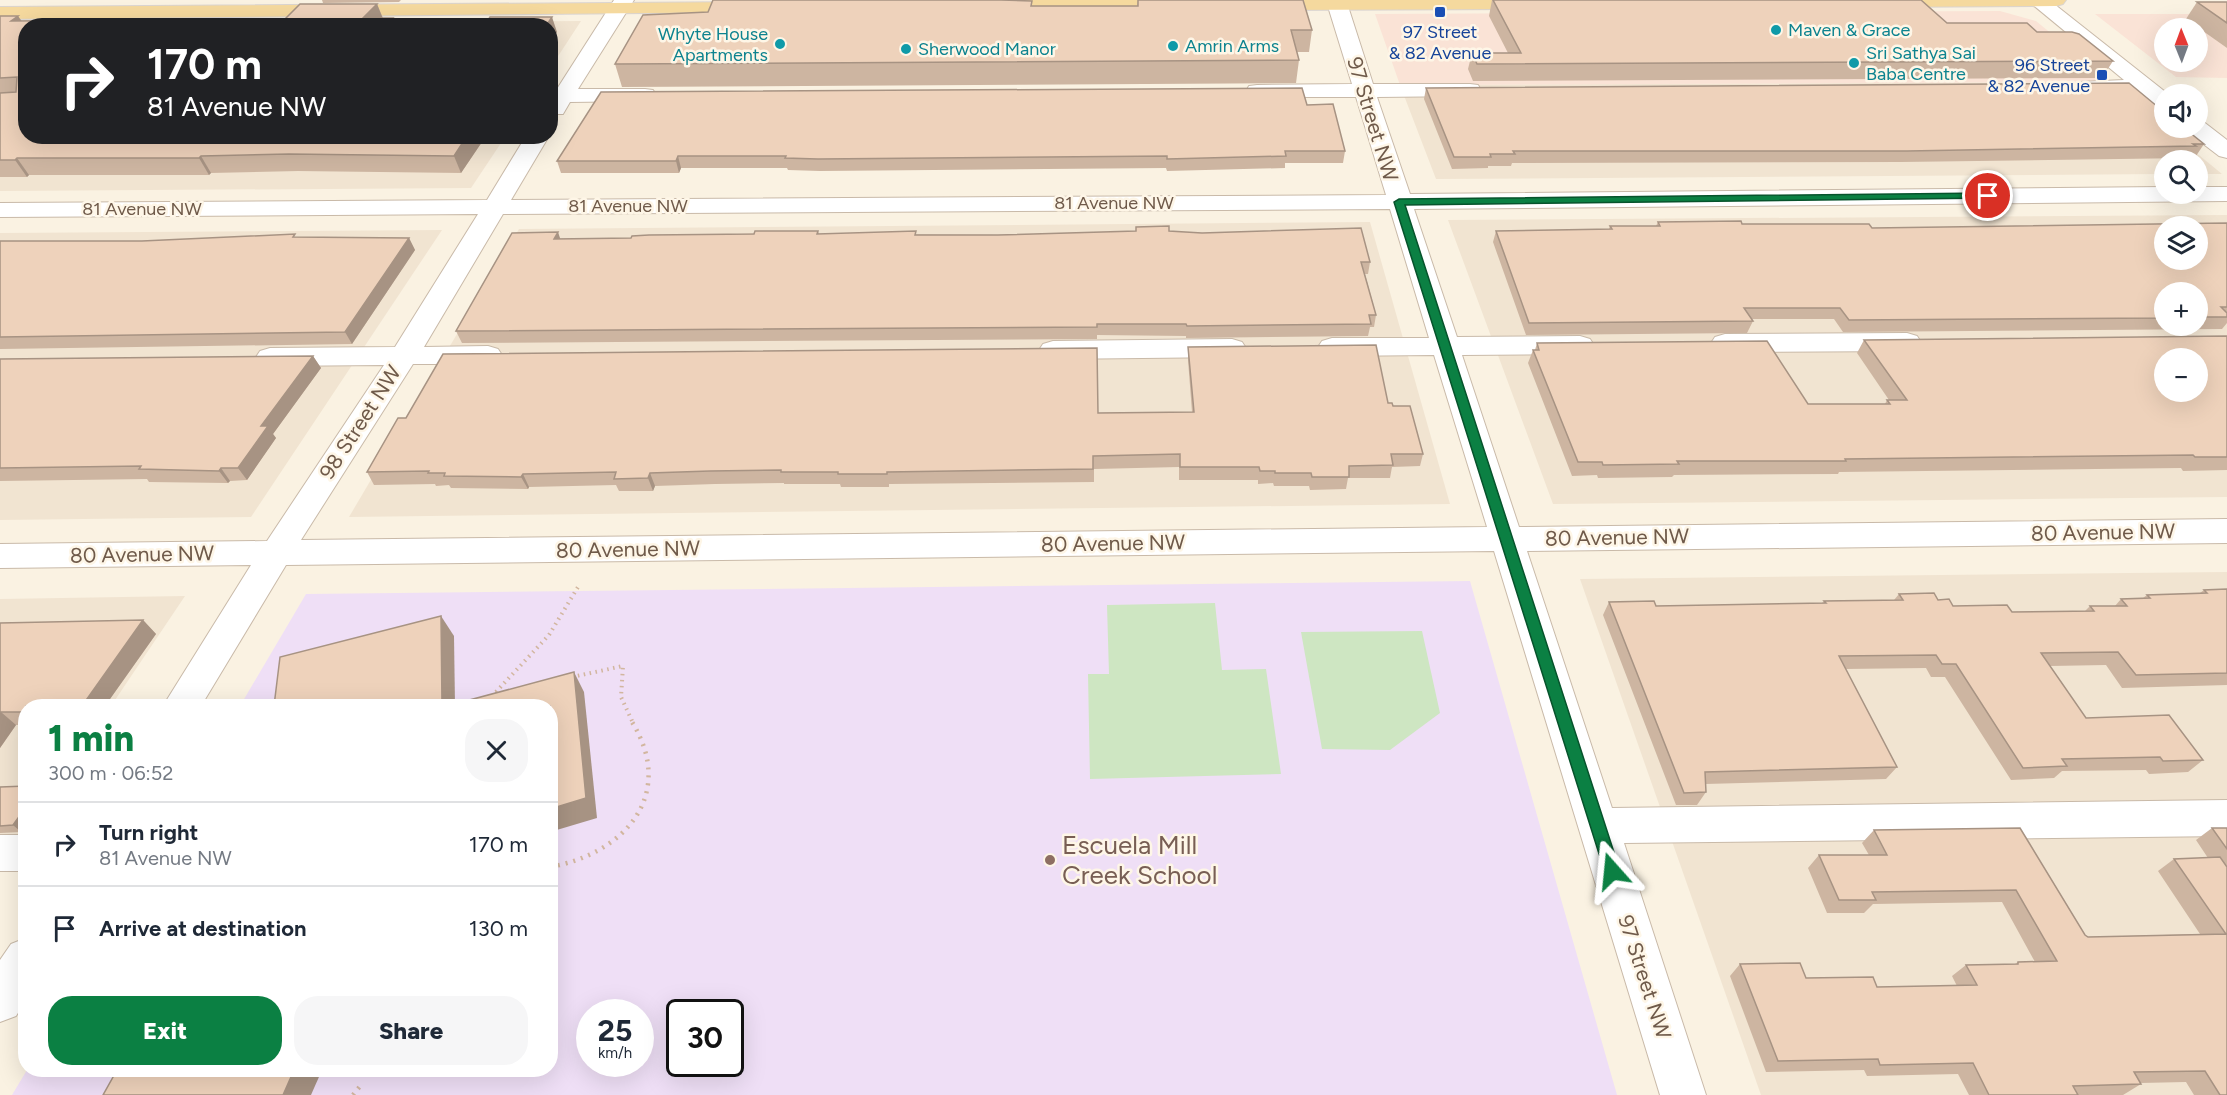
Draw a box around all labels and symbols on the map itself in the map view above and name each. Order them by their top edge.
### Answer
marker: 97 Street & 82 Avenue [1433,5,1447,19]
north arrow [2154,18,2208,72]
place label: Maven & Grace [1788,19,1910,41]
place label: 97 Street & 82 Avenue [1389,21,1491,64]
place label: Whyte House Apartments [658,23,768,66]
marker: Maven & Grace [1769,23,1783,37]
place label: Amrin Arms [1185,35,1279,57]
marker: Whyte House Apartments [773,37,787,51]
place label: Sherwood Manor [918,38,1056,60]
marker: Amrin Arms [1166,39,1180,53]
marker: Sherwood Manor [899,42,913,56]
place label: Sri Sathya Sai Baba Centre [1866,42,1976,85]
street label: 97 Street NW [1342,54,1404,184]
place label: 96 Street & 82 Avenue [1988,54,2090,97]
marker: Sri Sathya Sai Baba Centre [1847,56,1861,70]
marker: 96 Street & 82 Avenue [2095,68,2109,82]
pin [1962,170,2013,221]
street label: 81 Avenue NW [1054,192,1174,214]
street label: 81 Avenue NW [568,195,688,217]
street label: 81 Avenue NW [82,198,202,220]
street label: 98 Street NW [314,361,406,483]
street label: 80 Avenue NW [2031,518,2175,546]
street label: 80 Avenue NW [1545,523,1689,551]
street label: 80 Avenue NW [1041,529,1185,557]
street label: 80 Avenue NW [556,535,700,563]
street label: 80 Avenue NW [70,540,214,568]
place label: Escuela Mill Creek School [1062,829,1217,891]
position arrow [1580,839,1644,903]
marker: Escuela Mill Creek School [1043,853,1057,867]
street label: 97 Street NW [1613,912,1677,1042]
speed limit sign: 30 [666,999,744,1077]

